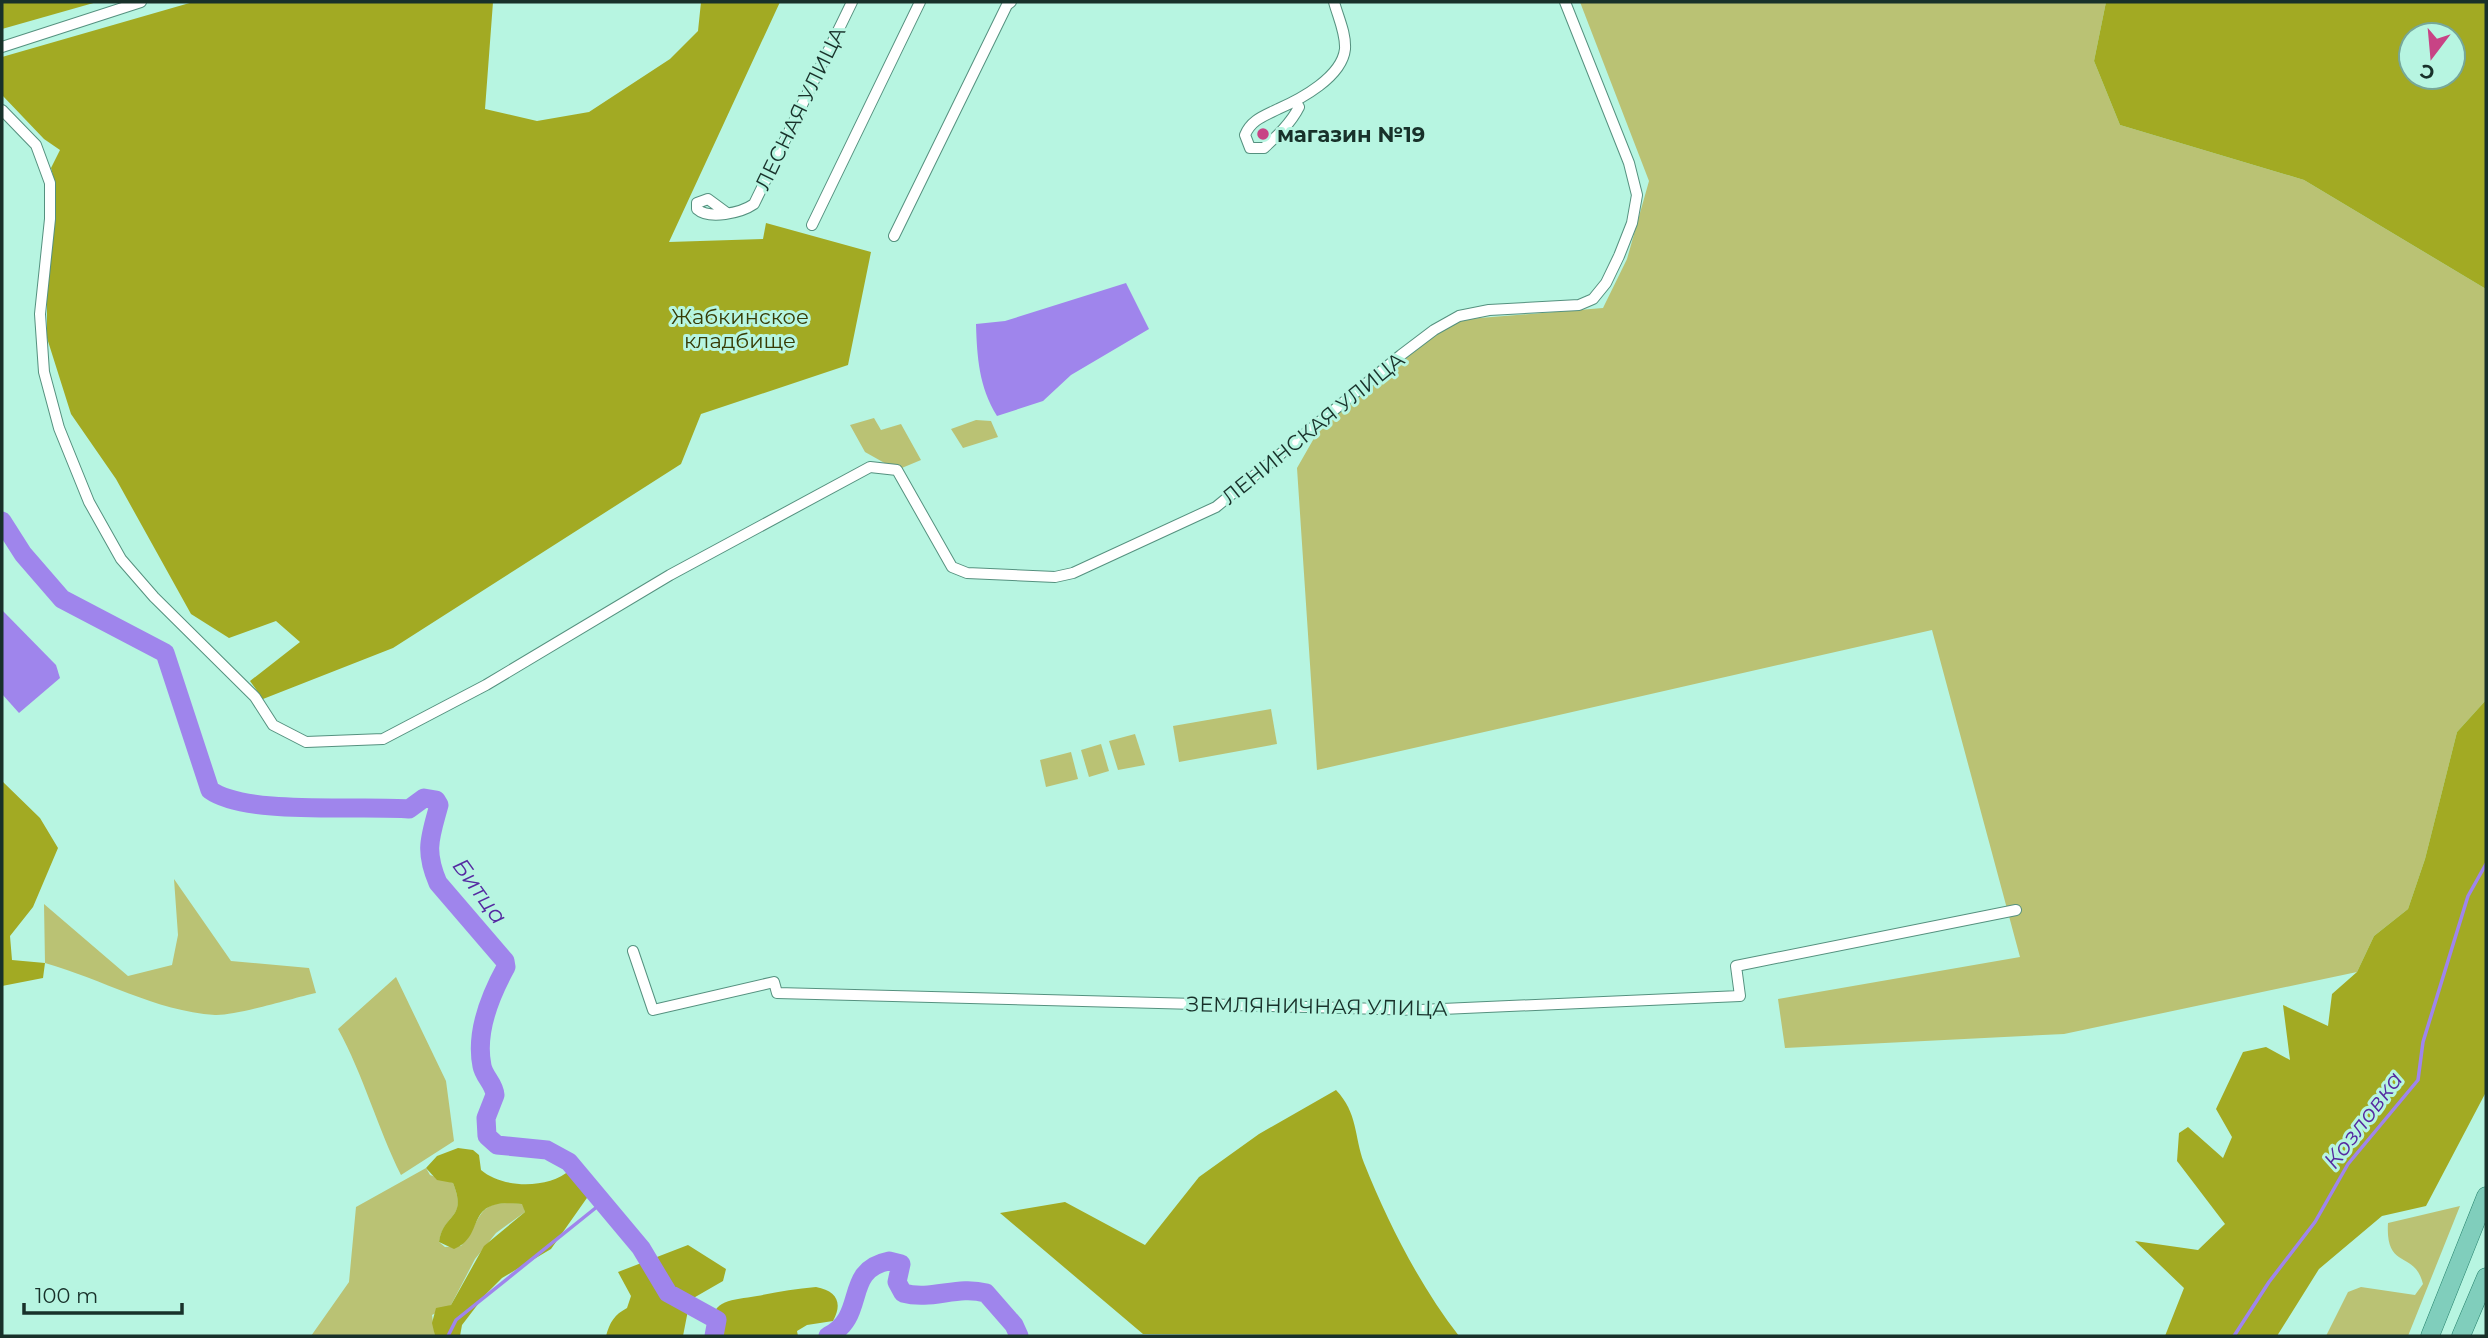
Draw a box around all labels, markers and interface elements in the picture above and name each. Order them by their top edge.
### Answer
north arrow [2397,21,2467,91]
street label: ЛЕСНАЯ УЛИЦА [750,22,851,194]
text: С [2417,59,2437,85]
place label: магазин №19 [1277,122,1425,147]
marker: магазин №19 [1255,126,1271,142]
park label: Жабкинское кладбище [671,304,809,353]
street label: ЛЕНИНСКАЯ УЛИЦА [1217,346,1410,509]
water label: Битца [447,853,513,929]
street label: ЗЕМЛЯНИЧНАЯ УЛИЦА [1186,991,1448,1021]
water label: Козловка [2317,1066,2409,1174]
scale bar [24,1272,182,1316]
text: 100 m [35,1283,98,1308]

